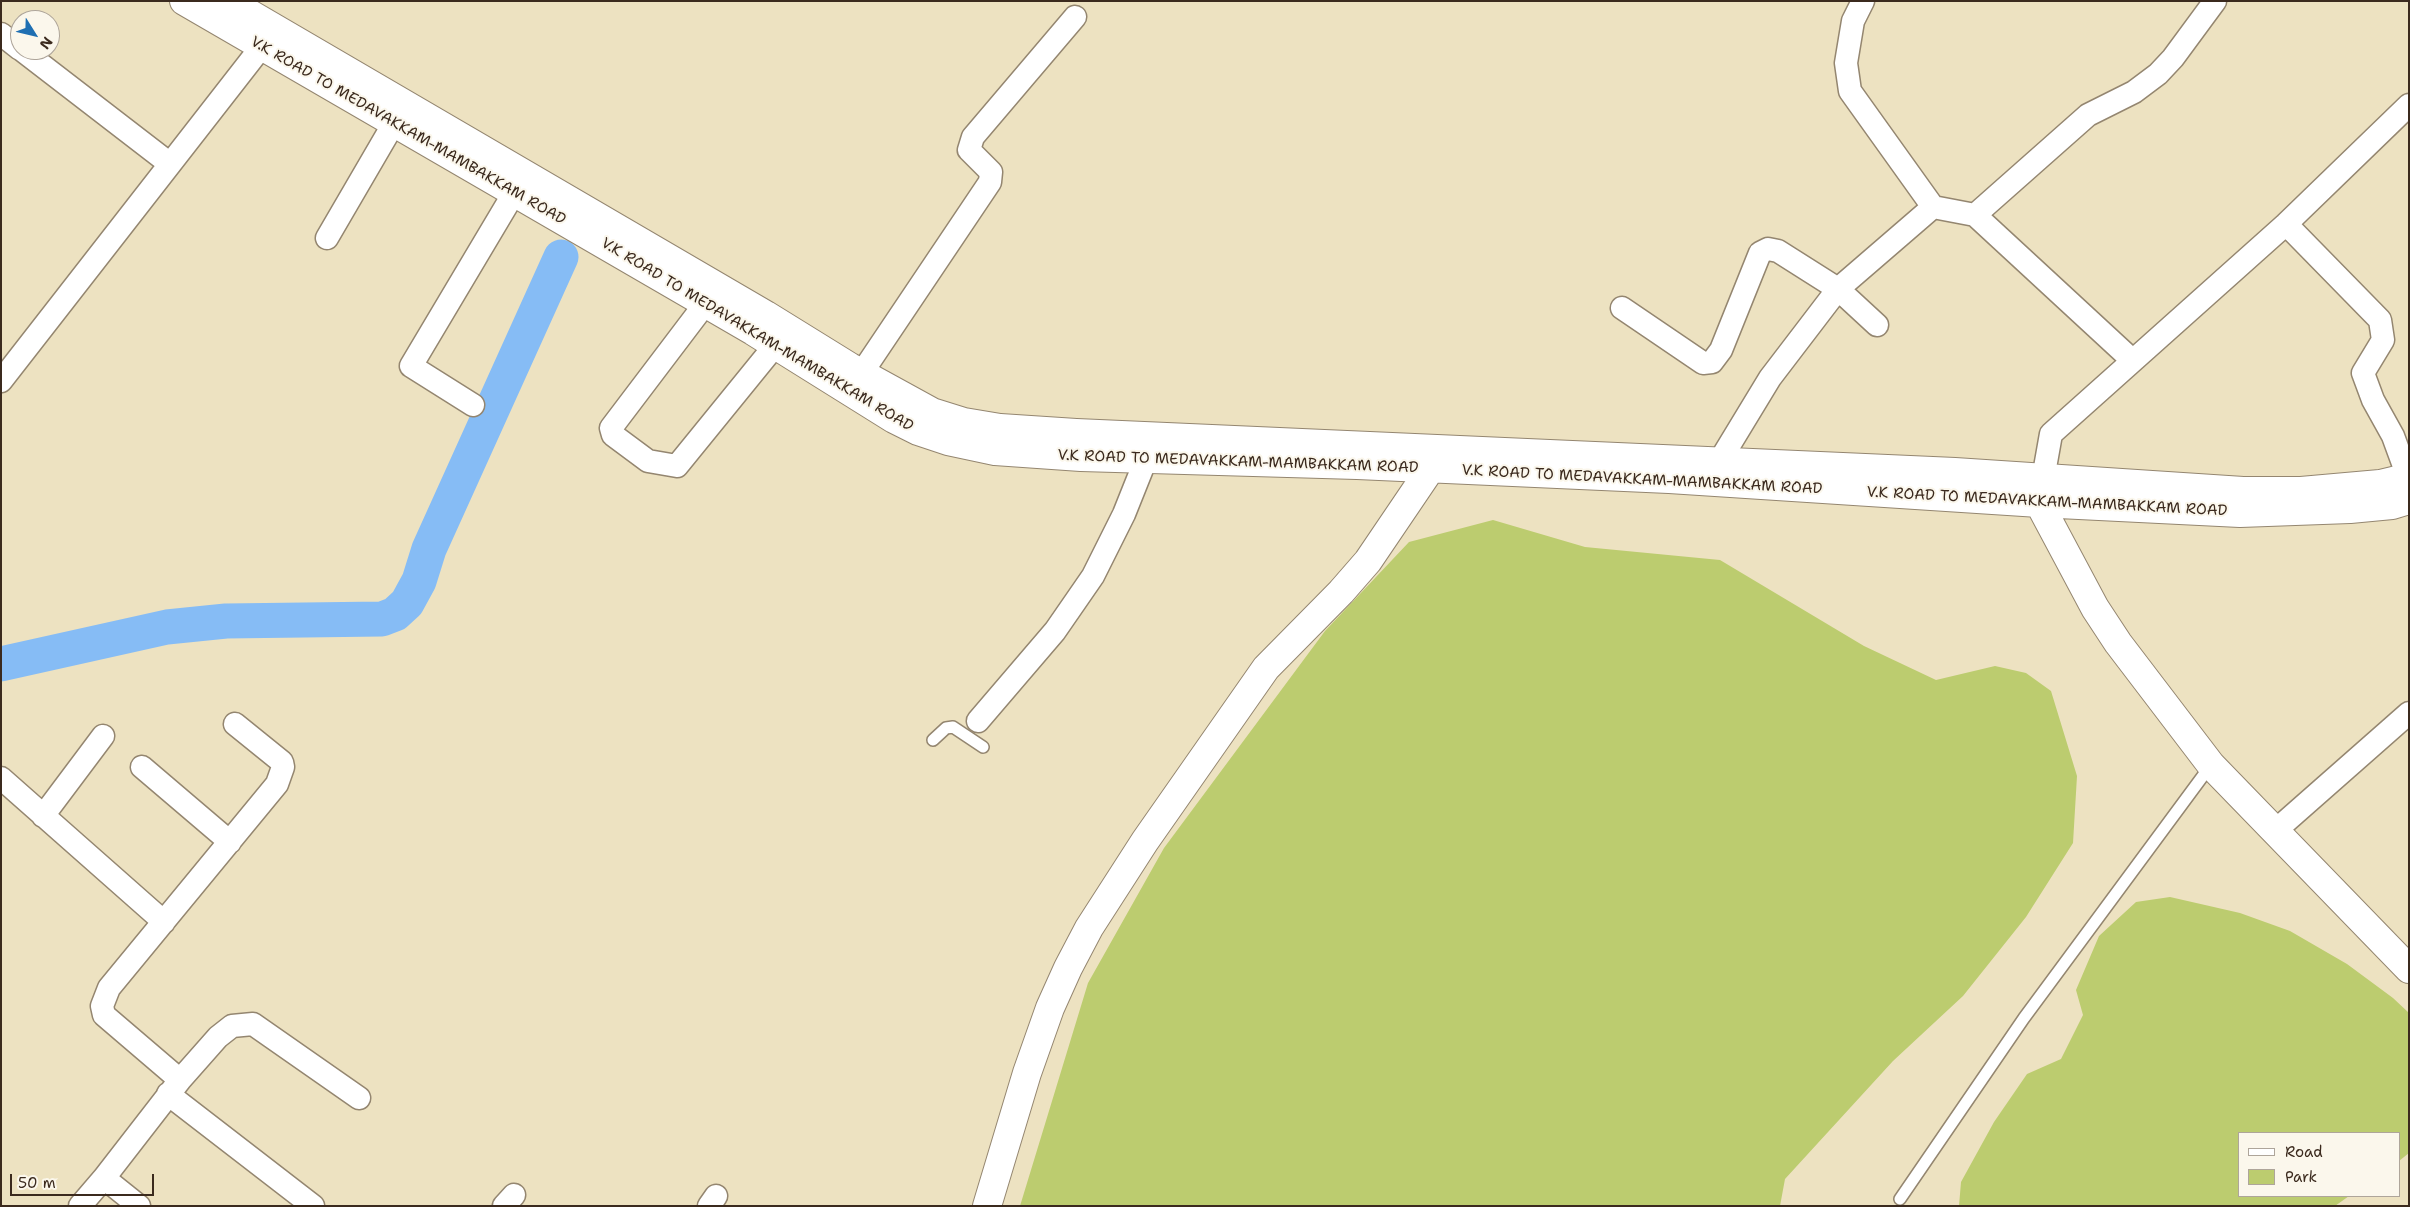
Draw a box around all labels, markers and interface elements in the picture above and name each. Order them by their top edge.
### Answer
north arrow [10,10,60,60]
text: N [36,33,57,53]
street label: V.K ROAD TO MEDAVAKKAM-MAMBAKKAM ROAD [247,33,569,229]
street label: V.K ROAD TO MEDAVAKKAM-MAMBAKKAM ROAD [598,234,916,436]
street label: V.K ROAD TO MEDAVAKKAM-MAMBAKKAM ROAD [1057,447,1419,477]
street label: V.K ROAD TO MEDAVAKKAM-MAMBAKKAM ROAD [1461,462,1823,498]
street label: V.K ROAD TO MEDAVAKKAM-MAMBAKKAM ROAD [1866,484,2228,520]
legend [2238,1132,2400,1197]
text: Road [2285,1142,2323,1162]
scale bar [12,1164,156,1196]
text: Park [2285,1167,2317,1187]
text: 50 m [18,1173,56,1193]

